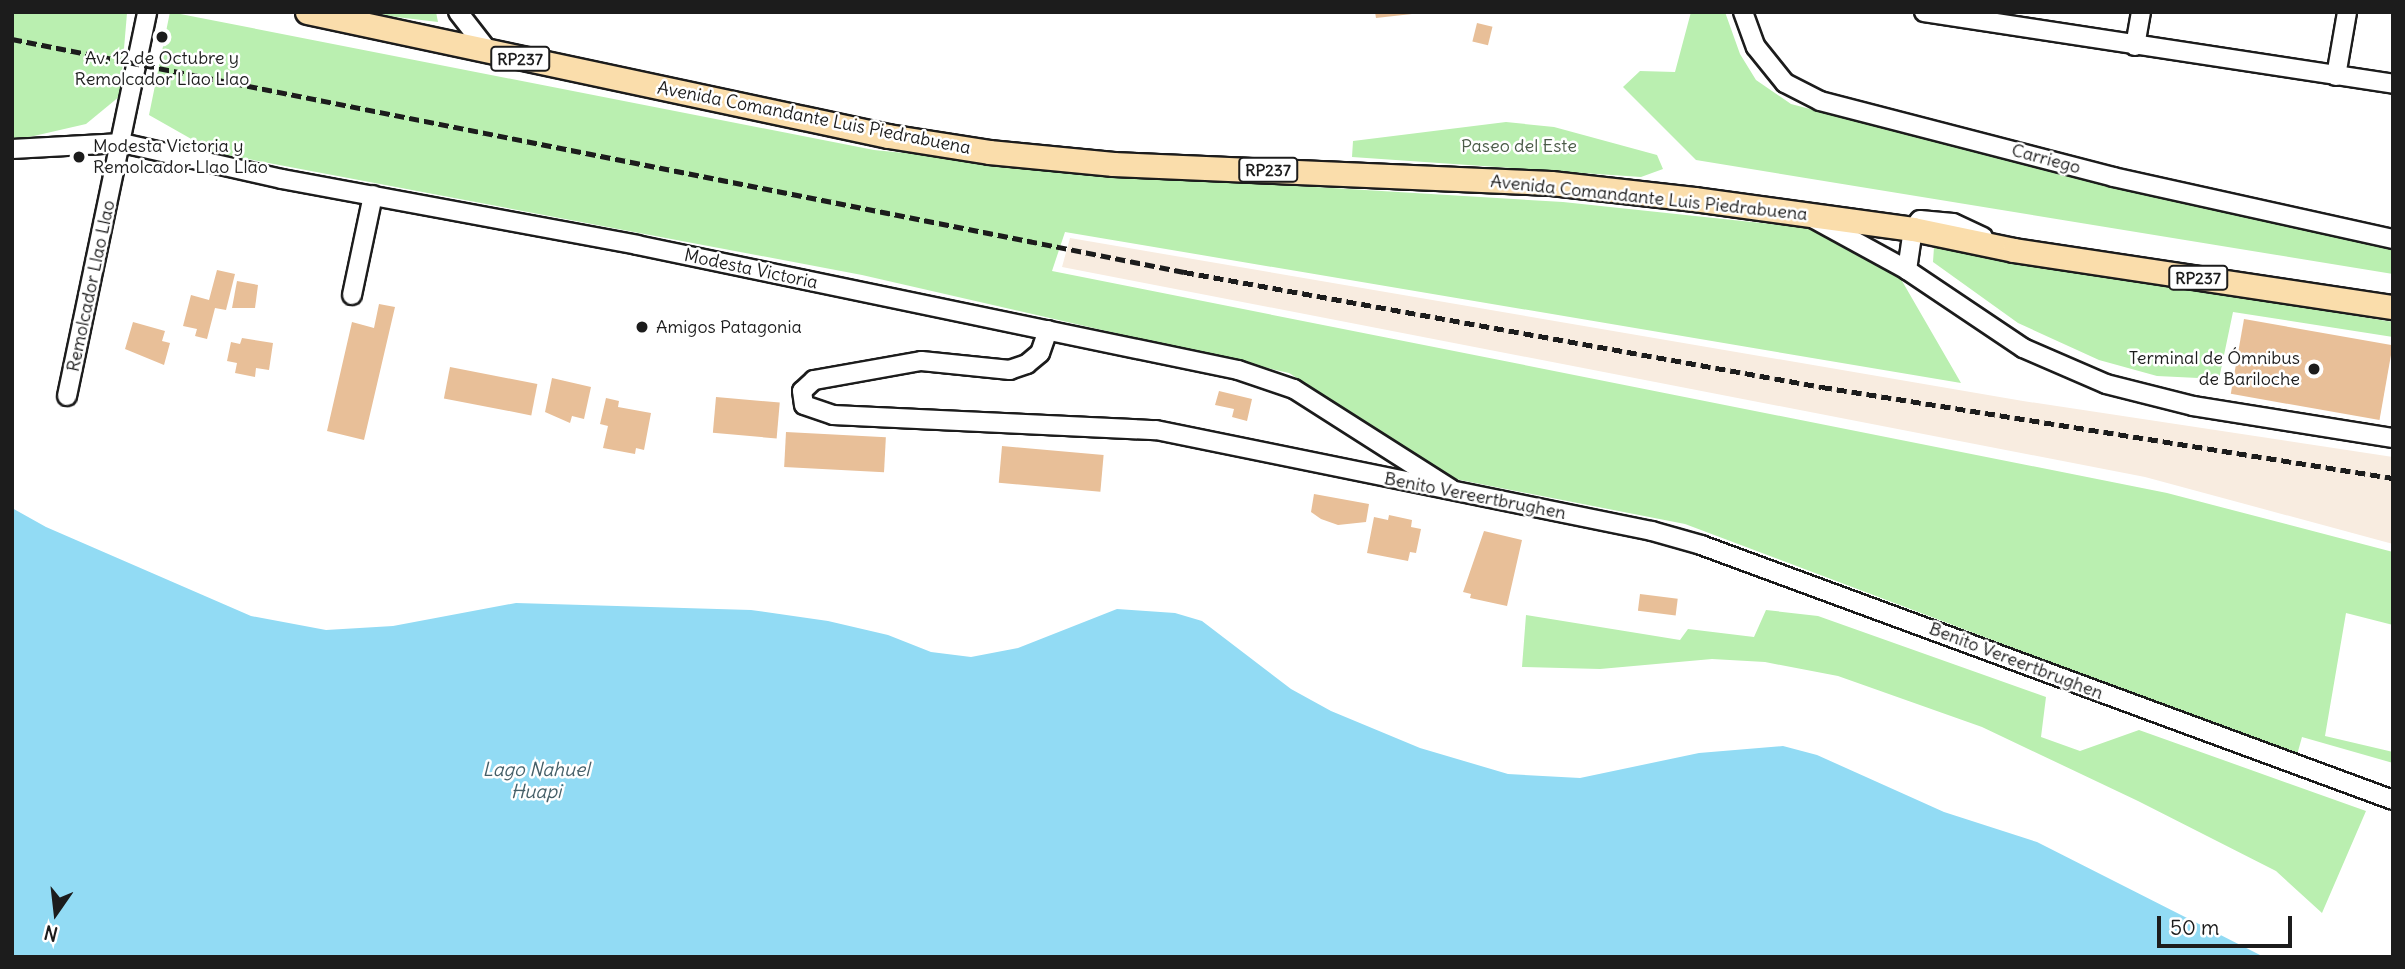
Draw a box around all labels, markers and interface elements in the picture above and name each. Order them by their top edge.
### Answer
marker: Av. 12 de Octubre y Remolcador Llao Llao [154,29,170,45]
road number: RP237 [490,46,550,72]
place label: Av. 12 de Octubre y Remolcador Llao Llao [75,48,249,90]
street label: Avenida Comandante Luis Piedrabuena [656,77,972,159]
park label: Paseo del Este [1461,135,1577,157]
place label: Modesta Victoria y Remolcador Llao Llao [93,136,268,178]
street label: Carriego [2009,139,2083,179]
marker: Modesta Victoria y Remolcador Llao Llao [71,149,87,165]
road number: RP237 [1238,158,1298,182]
street label: Avenida Comandante Luis Piedrabuena [1489,171,1809,225]
street label: Remolcador Llao Llao [62,198,120,374]
street label: Modesta Victoria [682,244,820,294]
road number: RP237 [2168,266,2228,290]
place label: Amigos Patagonia [656,316,802,338]
marker: Amigos Patagonia [634,319,650,335]
place label: Terminal de Ómnibus de Bariloche [2129,348,2300,390]
marker: Terminal de Ómnibus de Bariloche [2306,361,2322,377]
street label: Benito Vereertbrughen [1382,468,1568,524]
street label: Benito Vereertbrughen [1926,618,2106,704]
water label: Lago Nahuel Huapi [483,759,589,803]
north arrow [21,878,91,948]
scale bar [2160,902,2295,946]
text: 50 m [2170,914,2219,941]
text: N [42,920,60,947]

